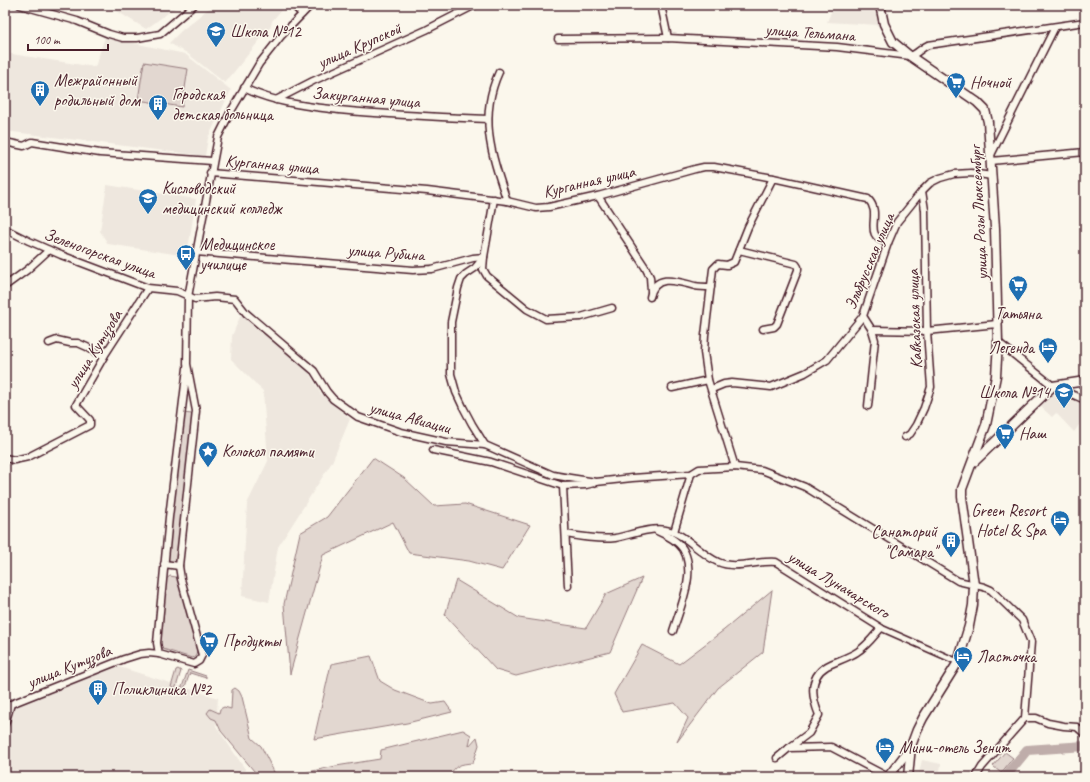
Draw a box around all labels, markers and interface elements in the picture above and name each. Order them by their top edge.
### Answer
street label: улица Крупской [313,17,405,74]
street label: улица Тельмана [763,19,858,46]
school or university icon: Школа №12 [205,20,227,48]
place label: Школа №12 [230,21,302,42]
scale bar [28,26,108,52]
text: 100 m [34,32,61,48]
place label: Межрайонный родильный дом [54,70,141,111]
supermarket icon: Ночной [945,71,967,99]
place label: Ночной [970,72,1012,93]
building icon: Межрайонный родильный дом [29,79,51,107]
street label: Закурганная улица [311,82,422,113]
place label: Городская детская больница [172,84,275,125]
building icon: Городская детская больница [147,93,169,121]
street label: улица Розы Люксембург [964,143,993,282]
street label: Курганная улица [224,150,321,179]
street label: Курганная улица [541,160,639,202]
place label: Кисловодский медицинский колледж [162,178,284,219]
school or university icon: Кисловодский медицинский колледж [137,187,159,215]
street label: Эльбрусская улица [840,208,900,313]
street label: Зеленогорская улица [41,224,161,284]
place label: Медицинское училище [199,234,276,275]
street label: улица Рубина [346,239,427,266]
bus stop icon: Медицинское училище [175,243,197,271]
street label: Кавказская улица [902,267,927,369]
supermarket icon: Татьяна [1007,274,1029,302]
place label: Татьяна [995,303,1043,324]
street label: улица Кутузова [61,305,129,394]
hotel icon: Легенда [1037,336,1059,364]
place label: Легенда [989,337,1036,358]
school or university icon: Школа №14 [1053,381,1075,409]
place label: Школа №14 [979,382,1052,403]
street label: улица Авиации [366,396,454,439]
supermarket icon: Наш [994,422,1016,450]
place label: Наш [1019,423,1047,444]
place icon: Колокол памяти [197,440,219,468]
place label: Колокол памяти [222,441,315,462]
place label: Green Resort Hotel & Spa [971,500,1048,541]
hotel icon: Green Resort Hotel & Spa [1049,509,1071,537]
place label: Санаторий "Самара" [871,521,941,562]
building icon: Санаторий "Самара" [940,530,962,558]
street label: улица Луначарского [783,545,895,624]
supermarket icon: Продукты [198,630,220,658]
place label: Продукты [223,631,283,652]
street label: улица Кутузова [23,640,116,694]
hotel icon: Ласточка [952,645,974,673]
place label: Ласточка [977,646,1038,667]
building icon: Поликлиника №2 [87,678,109,706]
place label: Поликлиника №2 [112,679,213,700]
hotel icon: Мини-отель Зенит [874,736,896,764]
place label: Мини-отель Зенит [899,737,1012,758]

